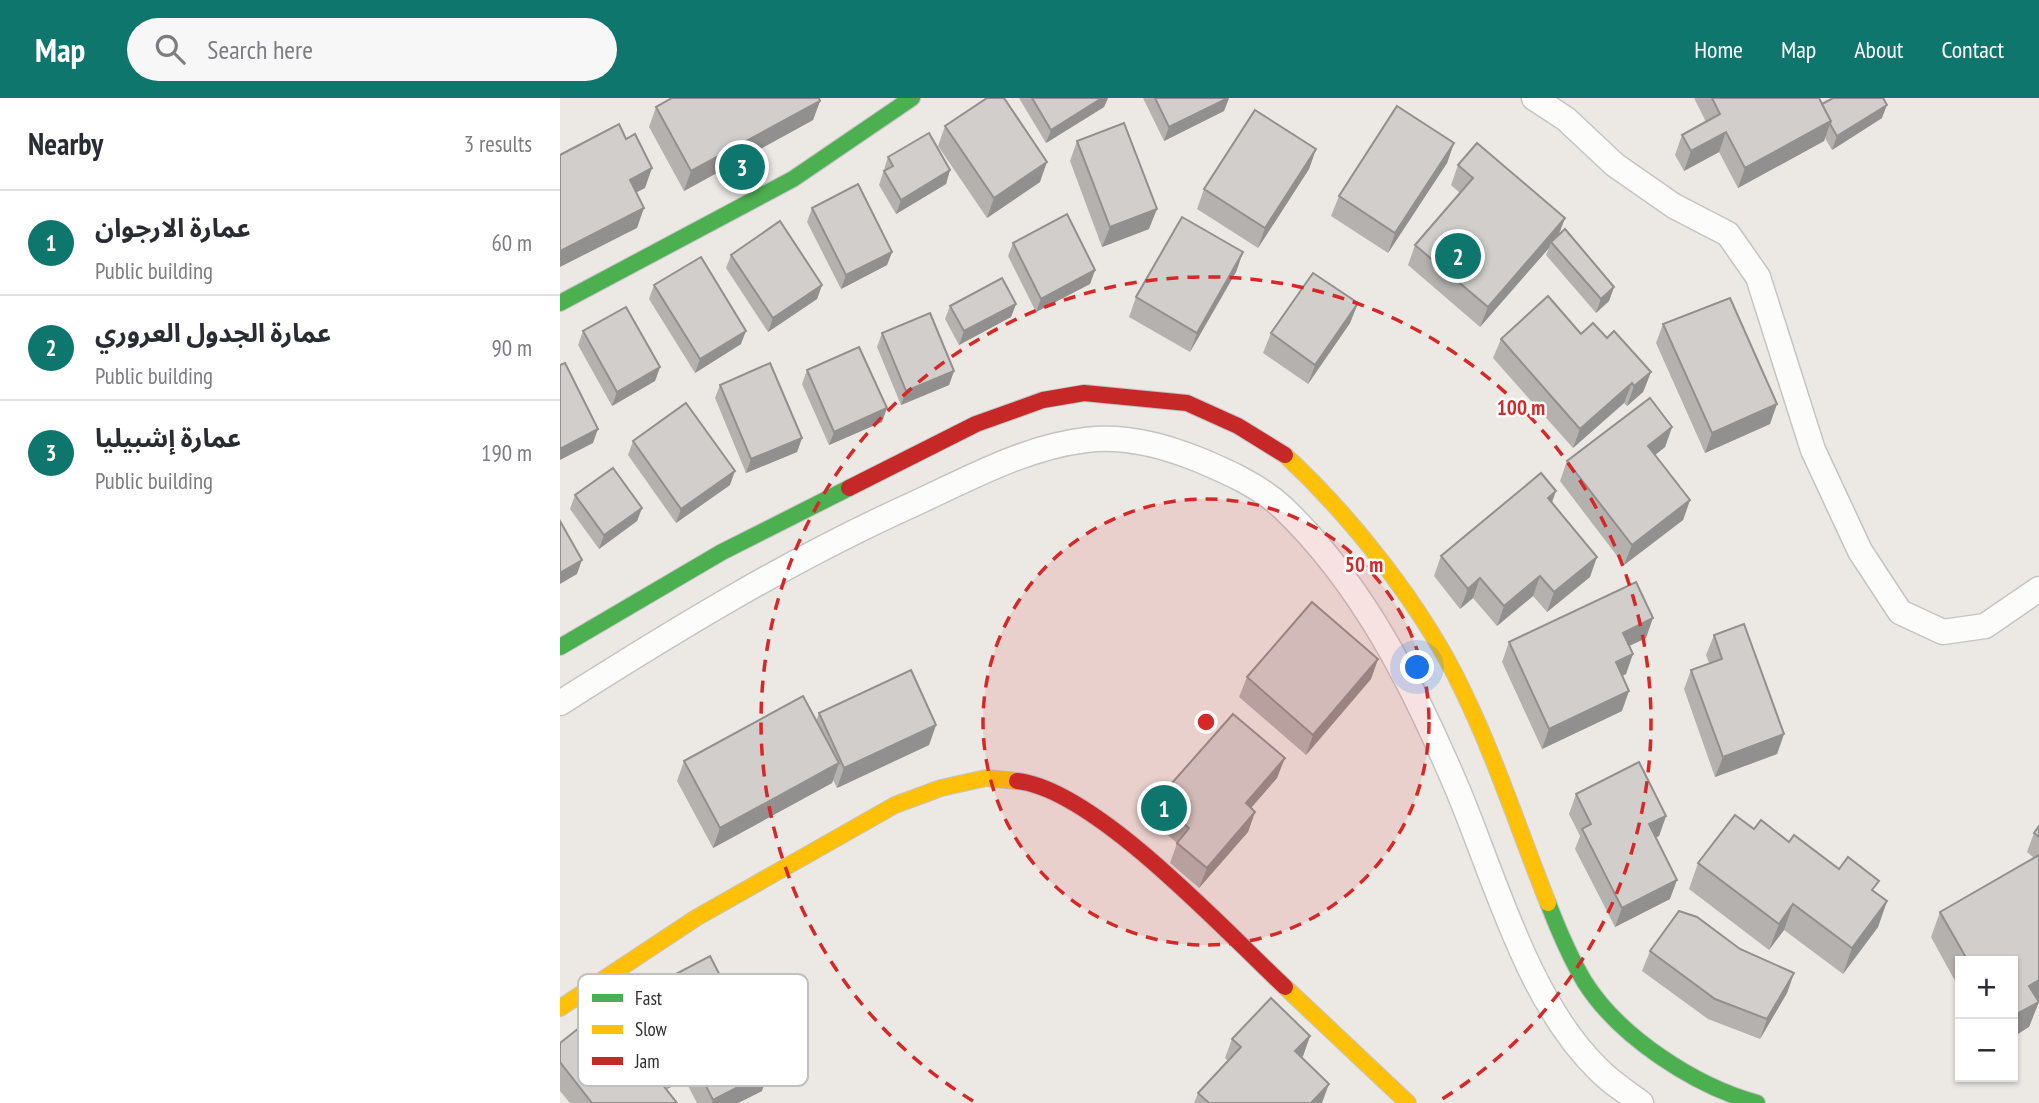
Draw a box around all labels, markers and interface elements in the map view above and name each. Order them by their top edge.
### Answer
search box [127,18,617,81]
text: Map [35,28,85,71]
icon: search [151,30,189,68]
text: Search here [207,33,313,66]
text: Home [1694,34,1743,65]
text: Map [1781,34,1816,65]
text: About [1854,34,1903,65]
text: Contact [1941,34,2004,65]
text: Nearby [28,124,103,163]
text: 3 results [464,129,532,158]
pin: 3 [719,141,765,193]
text: عمارة الارجوان [95,211,251,244]
text: 1 [46,228,57,257]
text: 60 m [491,228,532,257]
pin: 2 [1435,230,1481,282]
text: Public building [95,256,213,285]
text: عمارة الجدول العروري [95,316,331,349]
text: 2 [46,333,57,362]
text: 90 m [491,333,532,362]
text: Public building [95,361,213,390]
text: 100 m [1497,394,1545,421]
text: عمارة إشبيليا [95,421,241,454]
text: 3 [46,438,57,467]
text: 190 m [481,438,532,467]
text: Public building [95,466,213,495]
text: 50 m [1345,551,1383,578]
your location [1400,650,1434,684]
centre of rings [1194,710,1218,734]
pin: 1 [1141,782,1187,834]
map controls [1955,956,2018,1082]
button: + [1955,956,2018,1019]
legend [578,974,808,1086]
text: Fast [635,986,663,1010]
text: Slow [635,1017,668,1041]
button: − [1955,1019,2018,1082]
text: Jam [634,1049,660,1073]

